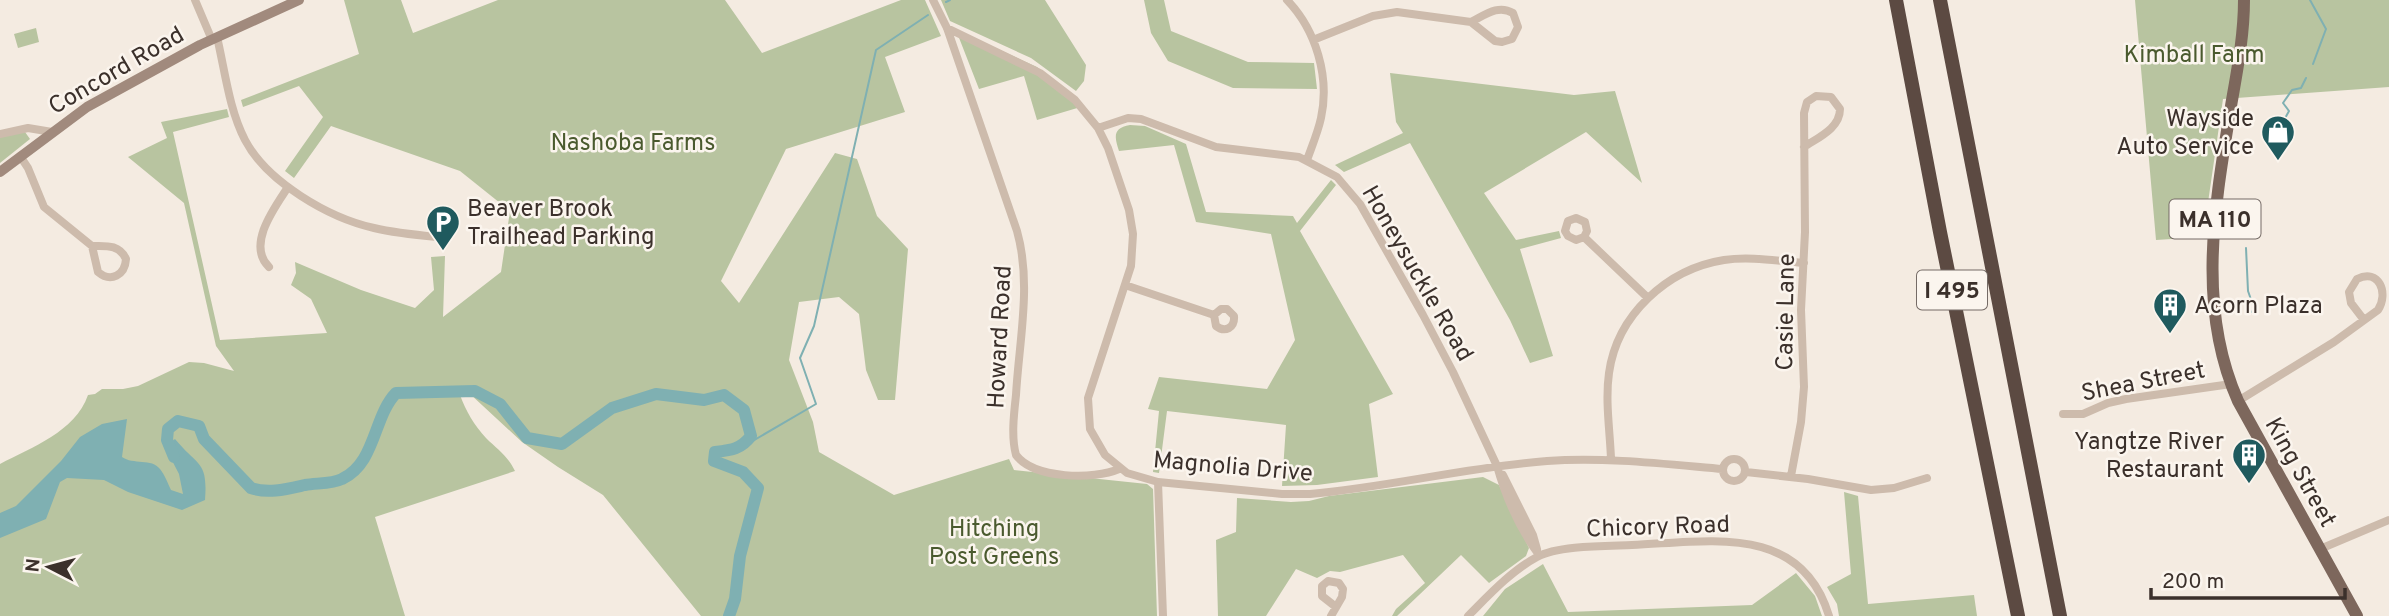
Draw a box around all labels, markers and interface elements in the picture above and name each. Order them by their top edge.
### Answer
street label: Concord Road [44,21,190,123]
park label: Kimball Farm [2124,41,2264,71]
place label: Wayside Auto Service [2116,105,2254,163]
shop icon: Wayside Auto Service [2259,113,2297,162]
park label: Nashoba Farms [551,129,715,159]
street label: Honeysuckle Road [1354,181,1479,367]
place label: Beaver Brook Trailhead Parking [467,195,655,253]
road number: MA 110 [2170,200,2260,238]
parking icon: Beaver Brook Trailhead Parking [424,203,462,252]
street label: Casie Lane [1771,253,1803,371]
street label: Howard Road [982,265,1020,409]
road number: I 495 [1917,270,1987,310]
building icon: Acorn Plaza [2151,286,2189,335]
place label: Acorn Plaza [2194,292,2323,322]
street label: Shea Street [2079,356,2208,410]
street label: King Street [2257,413,2342,533]
place label: Yangtze River Restaurant [2074,428,2224,486]
building icon: Yangtze River Restaurant [2230,436,2268,485]
street label: Magnolia Drive [1152,446,1314,490]
street label: Chicory Road [1586,510,1731,546]
park label: Hitching Post Greens [929,515,1059,573]
north arrow [14,532,84,602]
scale bar [2151,556,2345,600]
text: N [21,557,47,573]
text: 200 m [2162,569,2224,596]

